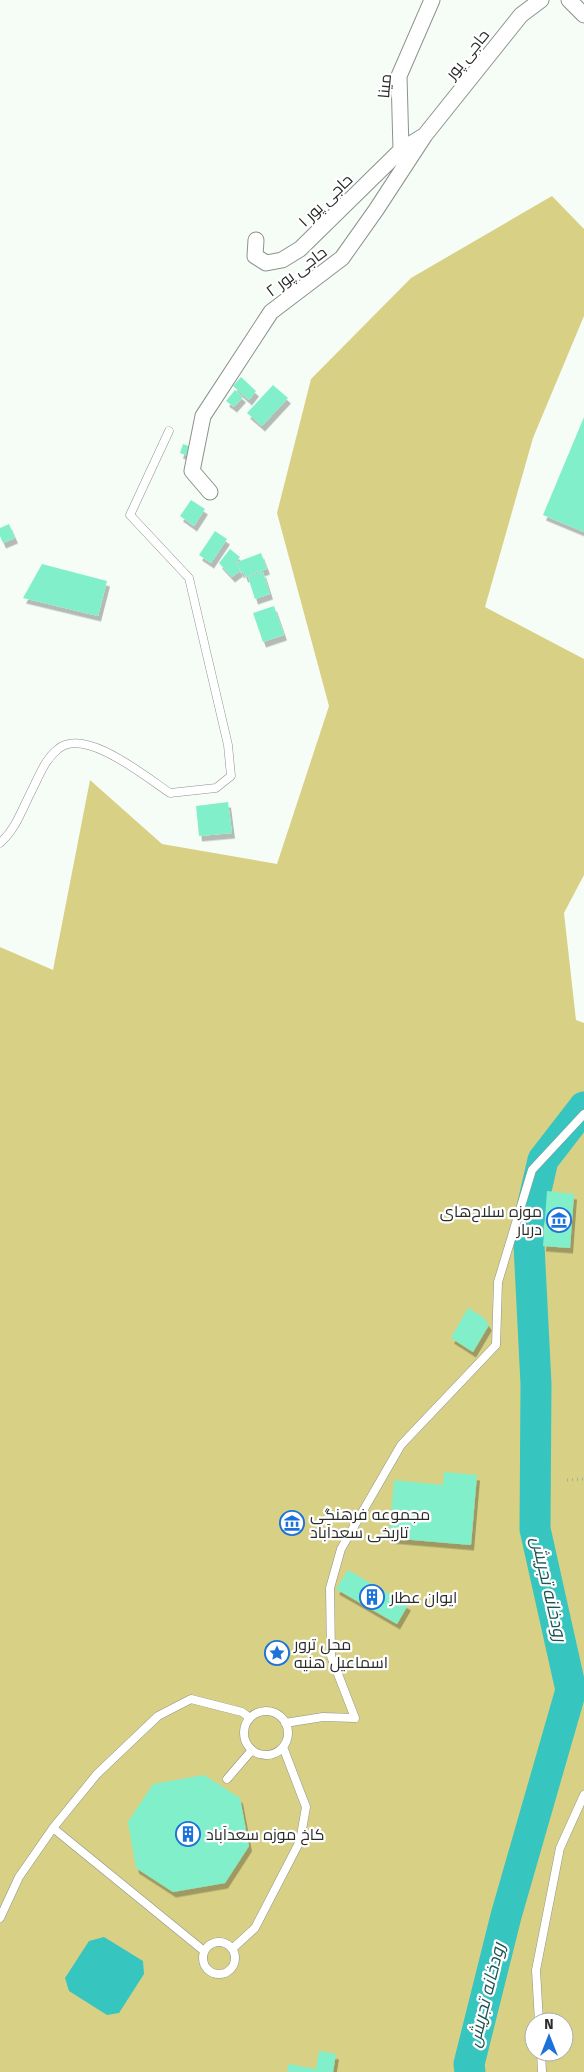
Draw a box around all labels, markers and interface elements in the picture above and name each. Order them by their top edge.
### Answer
street label: حاجی پور [441,26,495,85]
street label: مینا [374,73,395,99]
street label: حاجی پور ۱ [294,170,358,232]
street label: حاجی پور ۲ [262,242,332,302]
place label: موزه سلاح‌های دربار [440,1202,542,1239]
museum icon: موزه سلاح‌های دربار [546,1207,572,1233]
place label: مجموعه فرهنگی تاریخی سعدآباد [310,1505,430,1543]
museum icon: مجموعه فرهنگی تاریخی سعدآباد [279,1510,305,1536]
water label: رودخانه تجریش [526,1535,572,1645]
building icon: ایوان عطار [359,1584,385,1610]
place label: ایوان عطار [389,1588,457,1608]
place label: محل ترور اسماعیل هنیه [293,1635,388,1673]
place icon: محل ترور اسماعیل هنیه [264,1640,290,1666]
building icon: کاخ موزه سعدآباد [175,1821,201,1847]
place label: کاخ موزه سعدآباد [206,1825,325,1846]
water label: رودخانه تجریش [462,1939,510,2049]
north arrow [524,2012,574,2062]
text: N [544,2016,554,2033]

